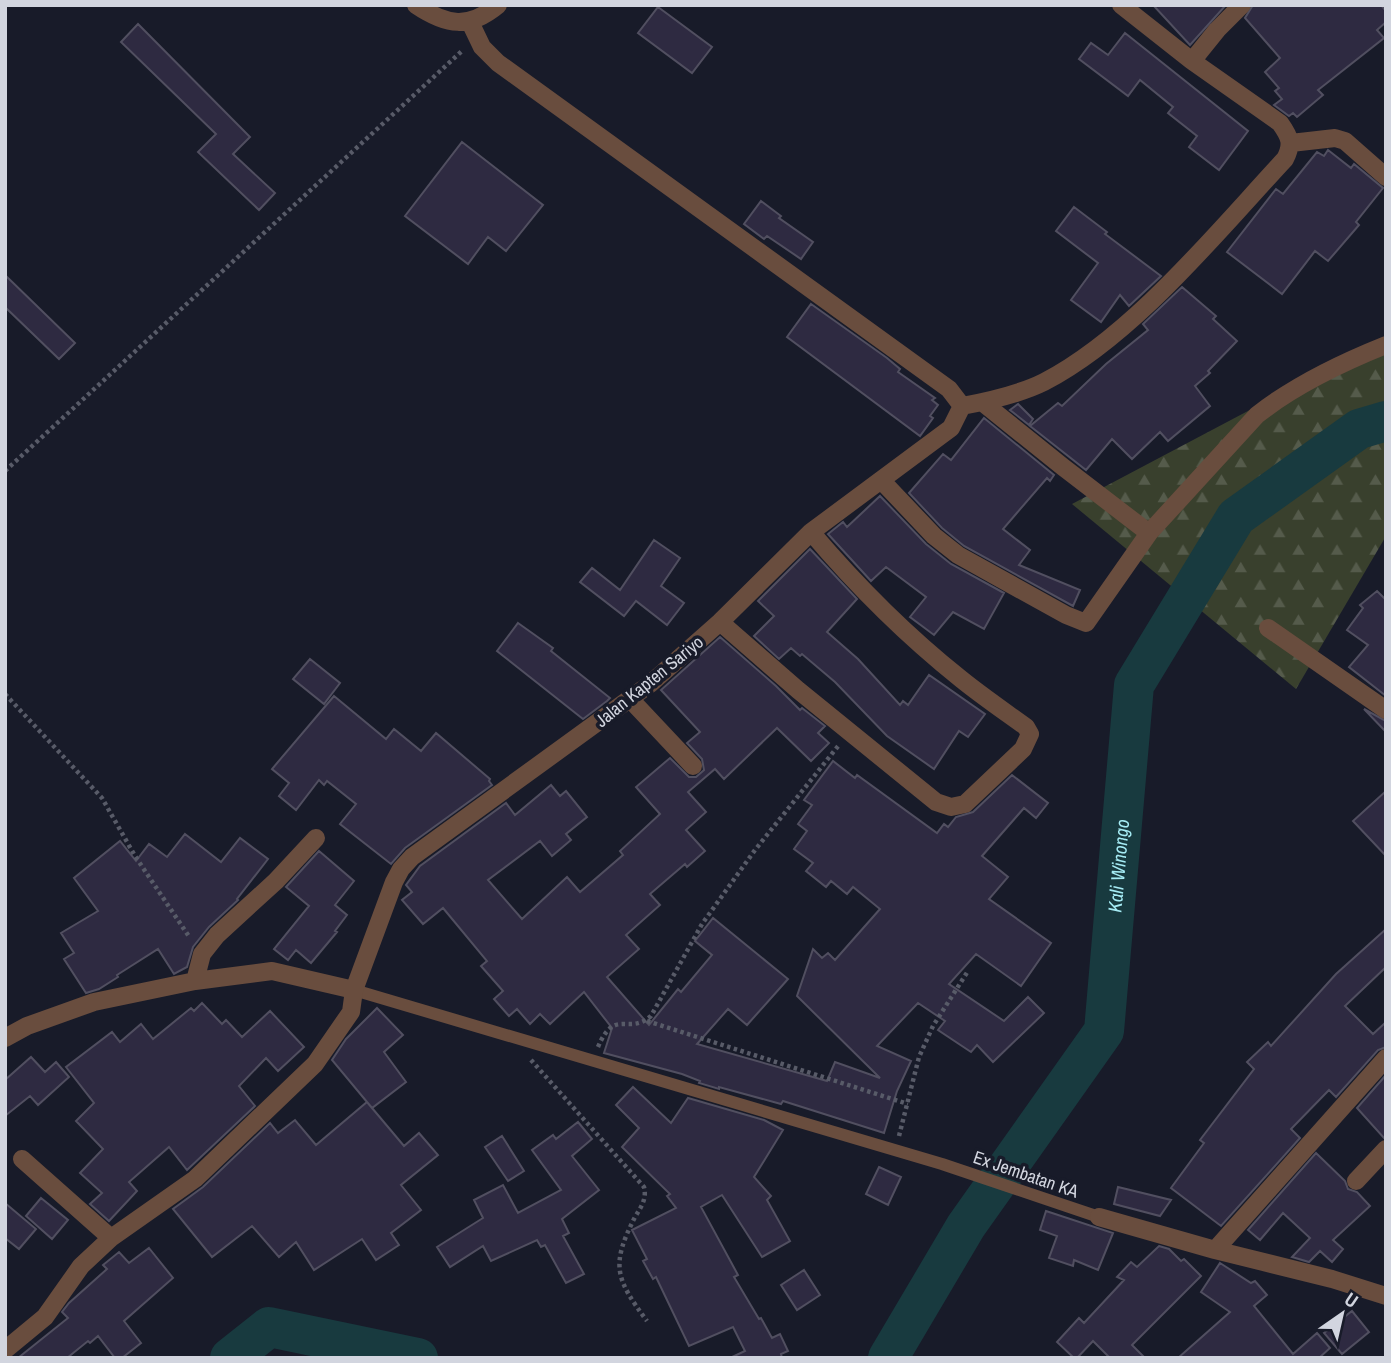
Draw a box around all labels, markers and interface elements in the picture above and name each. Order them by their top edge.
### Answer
street label: Jalan Kapten Sariyo [589,629,709,733]
water label: Kali Winongo [1101,818,1135,913]
street label: Ex Jembatan KA [970,1144,1082,1204]
north arrow [1307,1279,1377,1349]
text: U [1340,1286,1363,1314]

